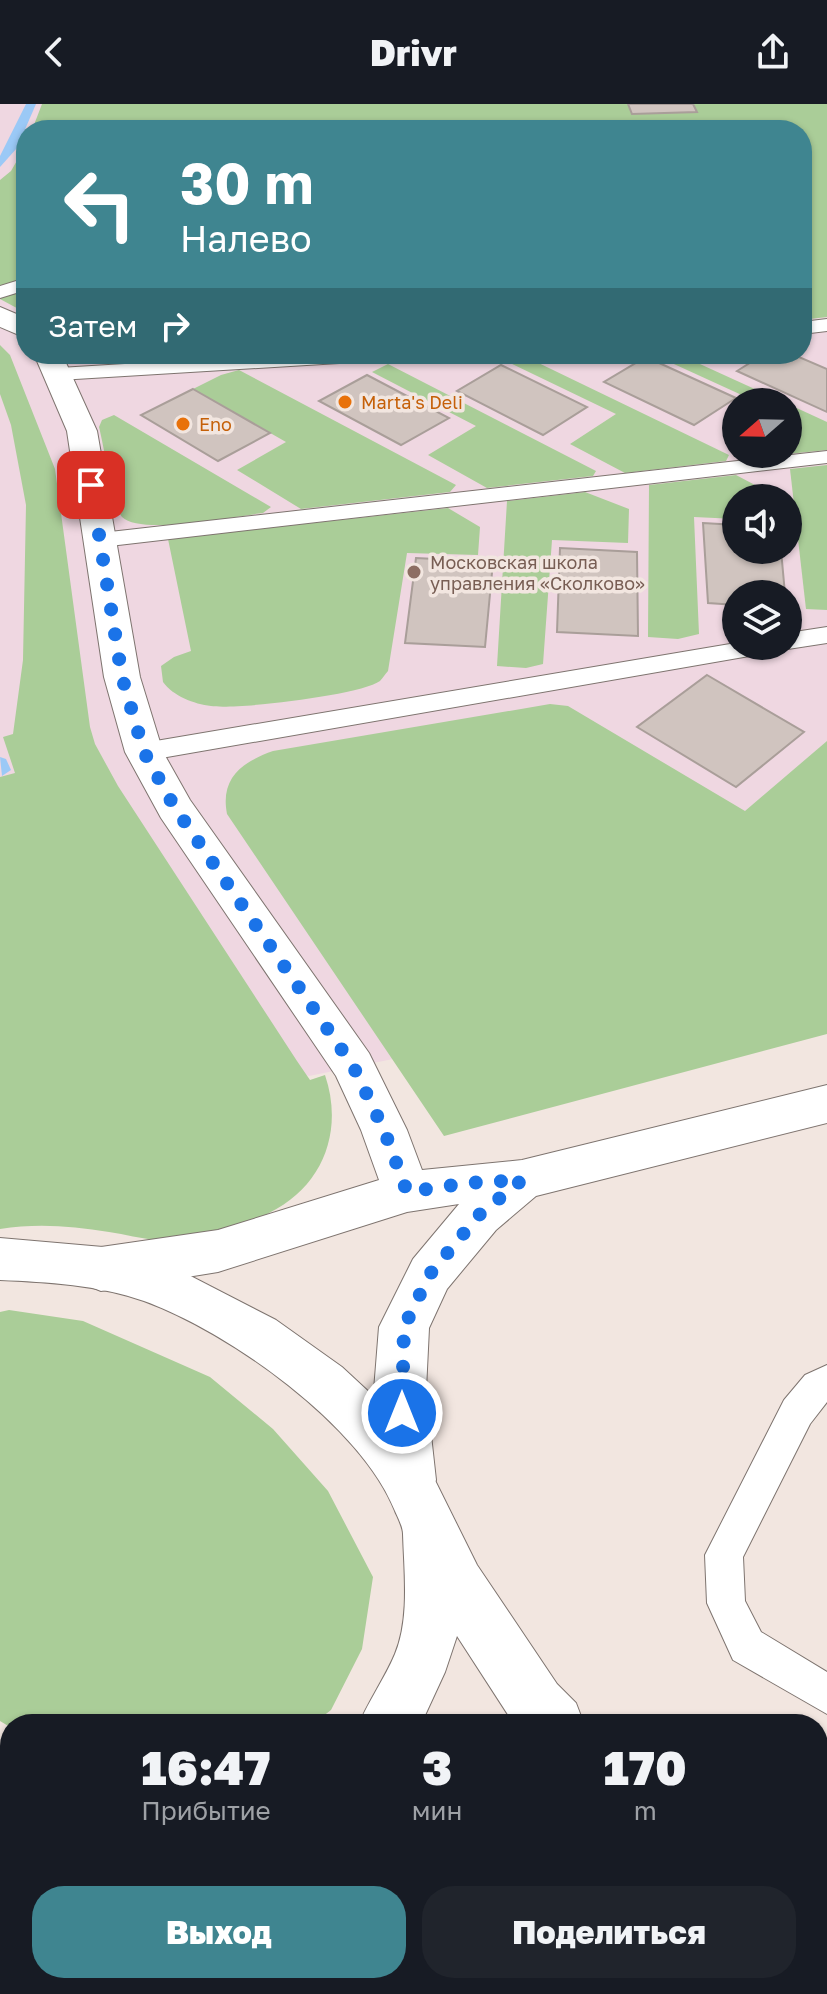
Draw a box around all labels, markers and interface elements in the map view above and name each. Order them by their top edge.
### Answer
icon: back [32,30,76,74]
icon: share [751,30,795,74]
text: Drivr [370,31,457,74]
text: 30 m [180,149,314,216]
icon: left [48,152,152,256]
text: Налево [180,217,312,260]
icon: right [153,304,197,348]
text: Затем [48,308,137,344]
north arrow [722,388,802,468]
map controls [722,388,802,660]
place label: Marta's Deli [361,391,463,413]
marker: Marta's Deli [336,393,354,411]
place label: Eno [199,413,232,435]
marker: Eno [174,415,192,433]
pin [57,451,125,519]
icon: arrive [69,463,113,507]
button: sound [722,484,802,564]
place label: Московская школа управления «Сколково» [430,551,645,594]
marker: Московская школа управления «Сколково» [405,563,423,581]
button: layers [722,580,802,660]
position arrow [360,1371,444,1455]
text: 16:47 [141,1738,270,1796]
text: 3 [422,1738,452,1796]
text: 170 [604,1738,687,1796]
text: Прибытие [141,1795,271,1826]
text: мин [412,1795,462,1826]
text: m [634,1795,657,1826]
button: Выход [32,1886,406,1978]
button: Поделиться [422,1886,796,1978]

